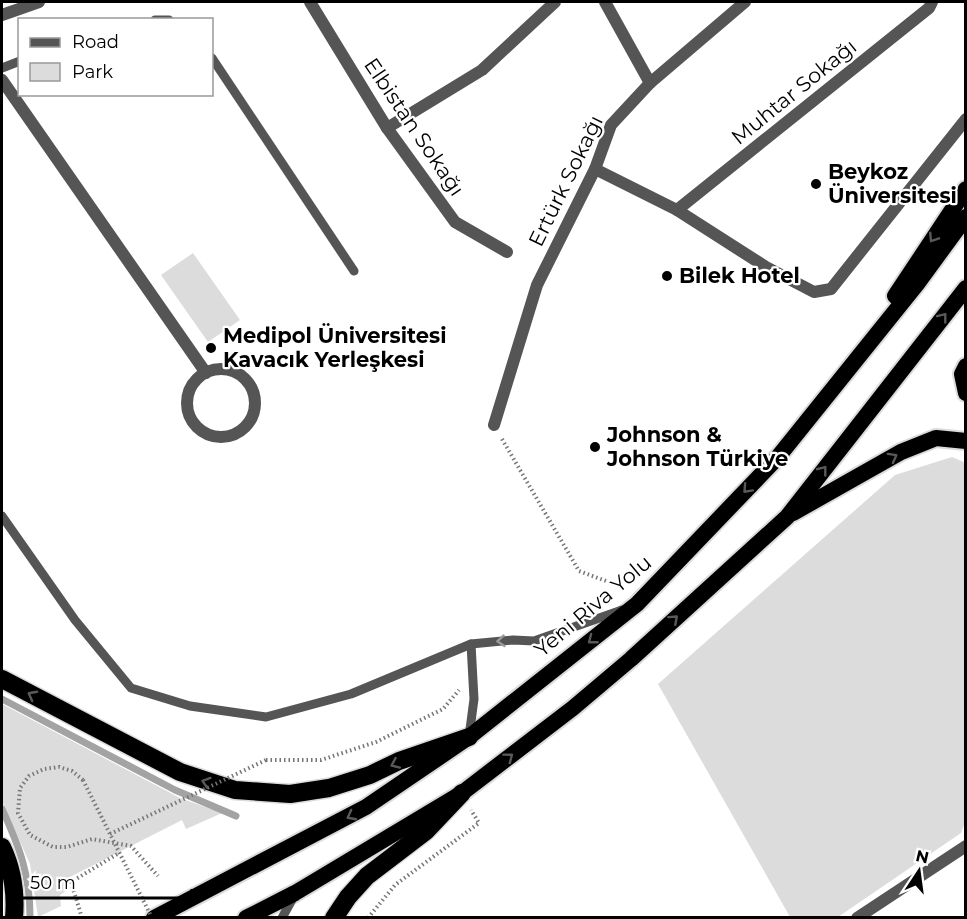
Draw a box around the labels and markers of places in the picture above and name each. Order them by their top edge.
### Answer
place label: Beykoz Üniversitesi [828,159,957,208]
marker: Beykoz Üniversitesi [809,177,823,191]
place label: Bilek Hotel [679,263,800,288]
marker: Bilek Hotel [660,269,674,283]
place label: Medipol Üniversitesi Kavacık Yerleşkesi [223,322,447,372]
marker: Medipol Üniversitesi Kavacık Yerleşkesi [204,341,218,355]
place label: Johnson & Johnson Türkiye [606,422,788,471]
marker: Johnson & Johnson Türkiye [588,440,602,454]

